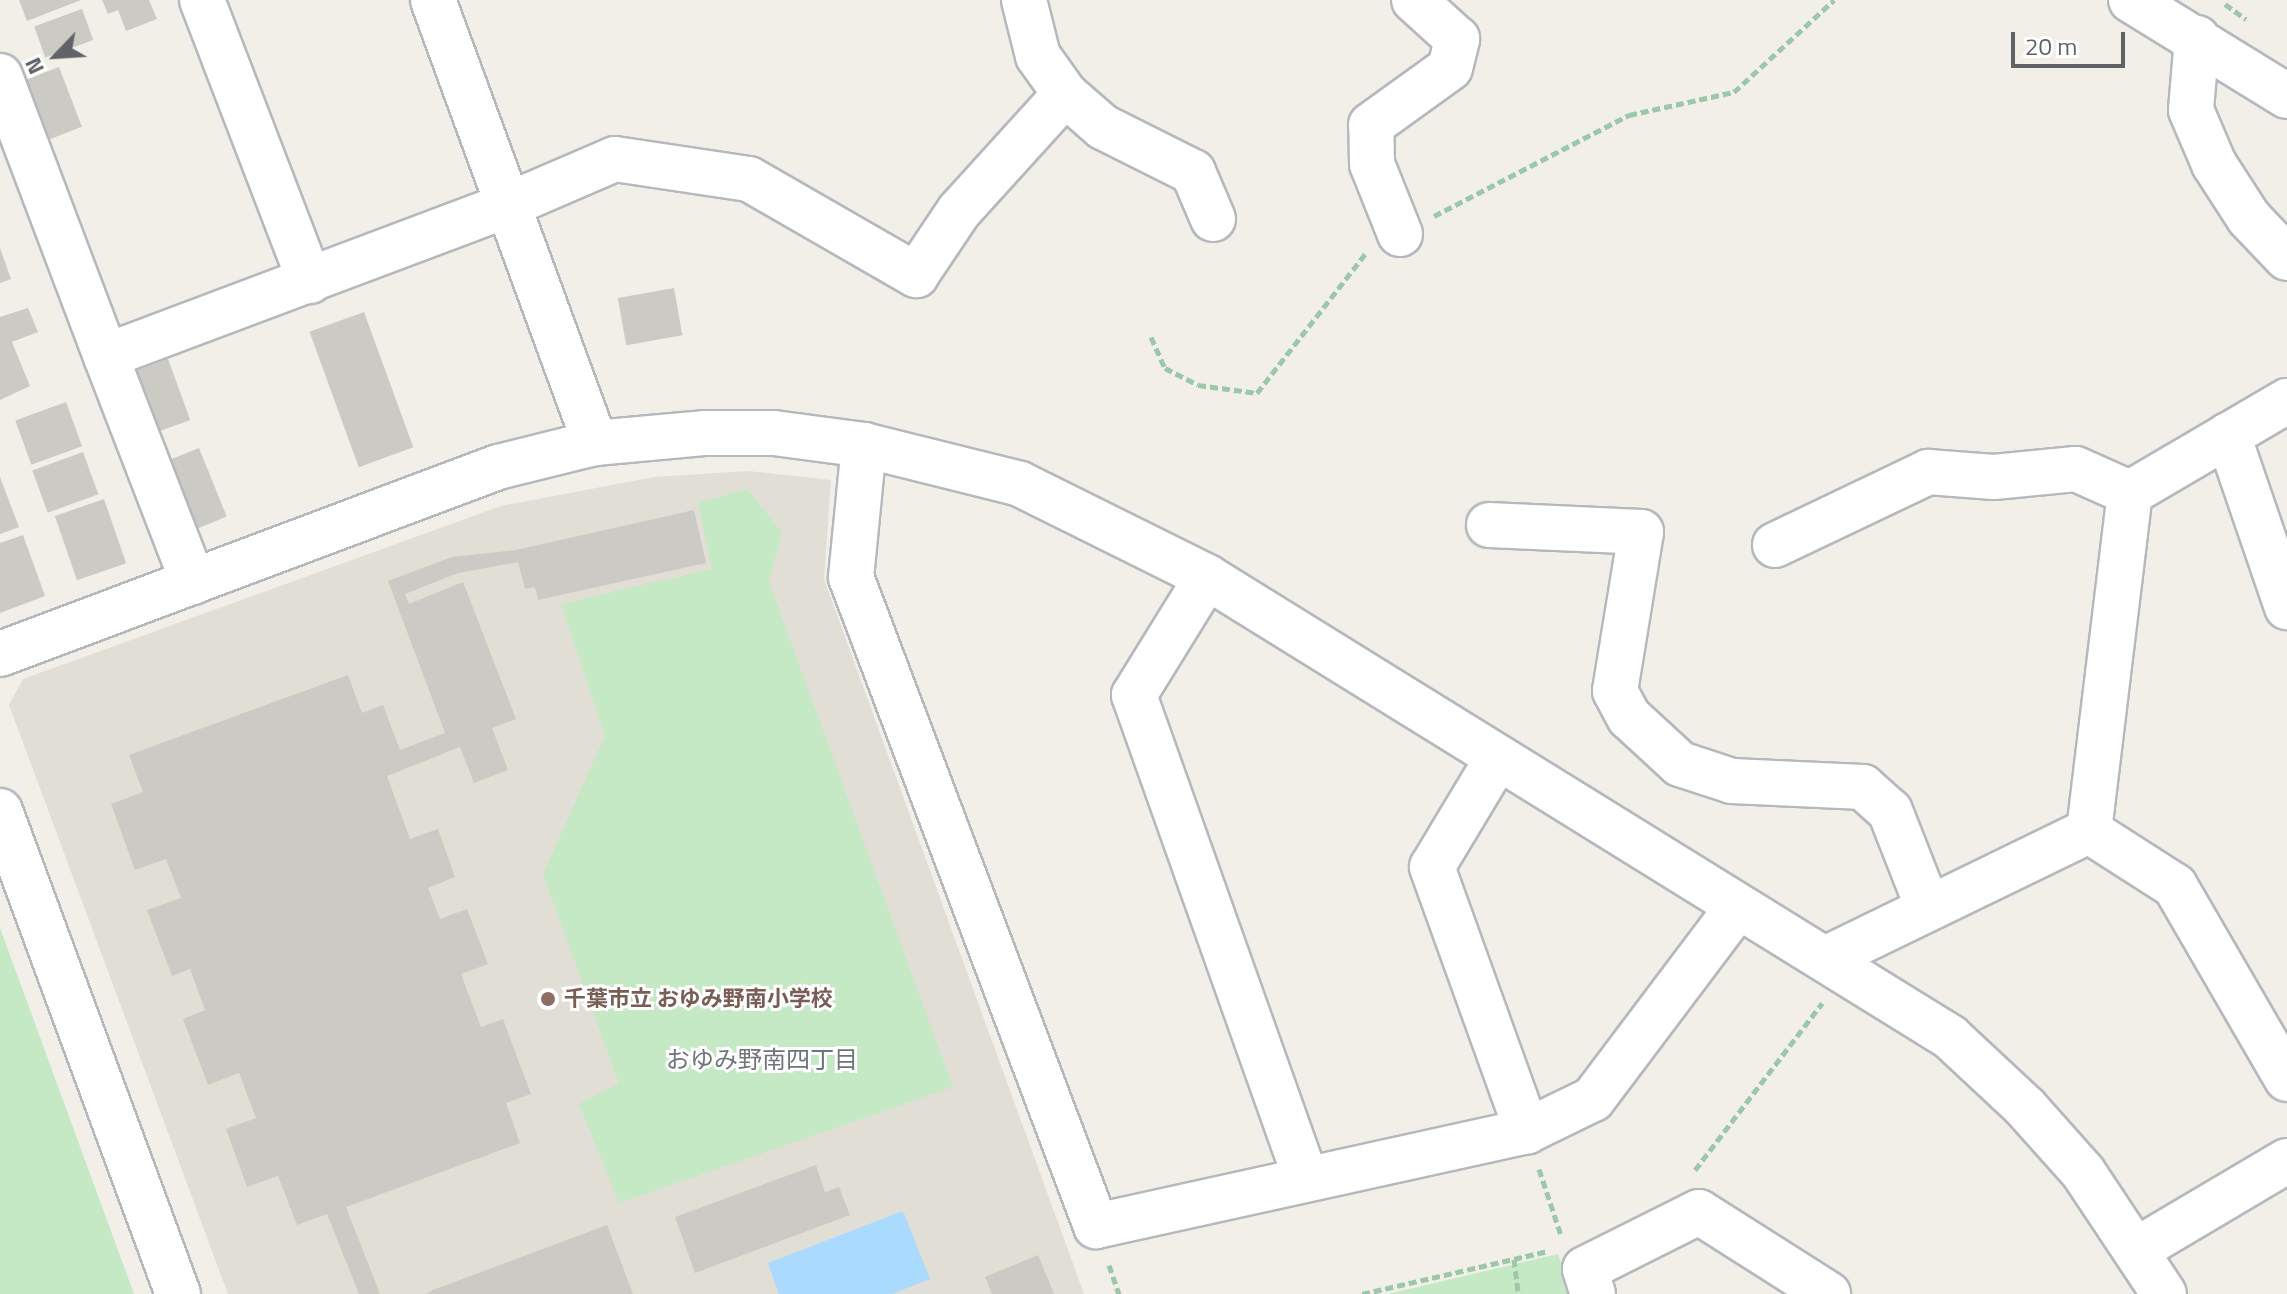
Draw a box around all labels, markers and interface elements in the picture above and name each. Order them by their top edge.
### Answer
north arrow [16,16,96,96]
scale bar [2015,16,2129,66]
text: 20 m [2025,28,2077,64]
text: N [16,52,53,80]
place label: 千葉市立 おゆみ野南小学校 [564,986,833,1012]
marker: 千葉市立 おゆみ野南小学校 [539,990,557,1008]
district label: おゆみ野南四丁目 [666,1046,858,1074]

